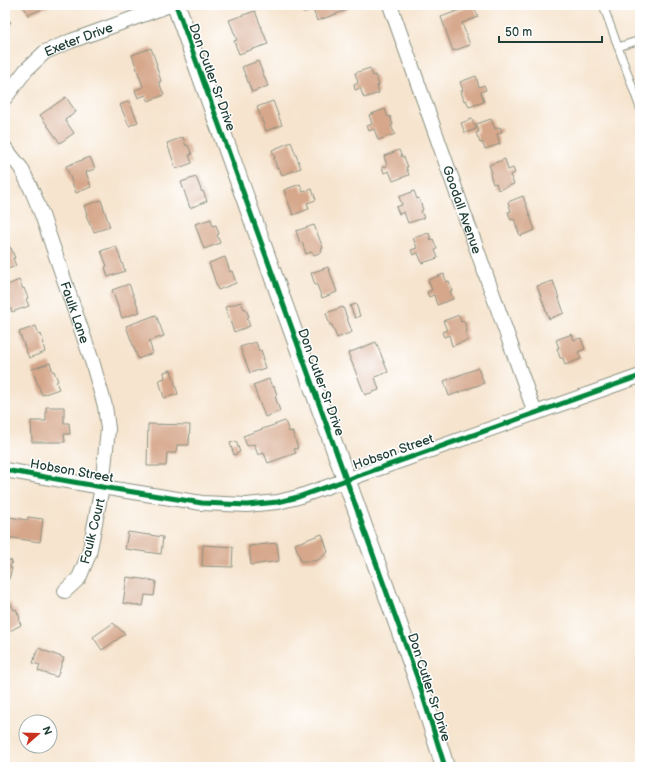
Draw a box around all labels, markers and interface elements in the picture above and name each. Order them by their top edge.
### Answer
scale bar [499,18,602,44]
street label: Exeter Drive [42,19,115,60]
street label: Don Cutler Sr Drive [185,21,239,133]
text: 50 m [505,25,532,40]
street label: Goodall Avenue [439,164,485,256]
street label: Faulk Lane [56,280,92,346]
street label: Don Cutler Sr Drive [294,326,348,438]
street label: Hobson Street [351,431,436,473]
street label: Hobson Street [29,456,115,486]
street label: Faulk Court [77,497,109,566]
street label: Don Cutler Sr Drive [404,631,454,744]
north arrow [18,714,58,754]
text: N [39,725,54,737]

